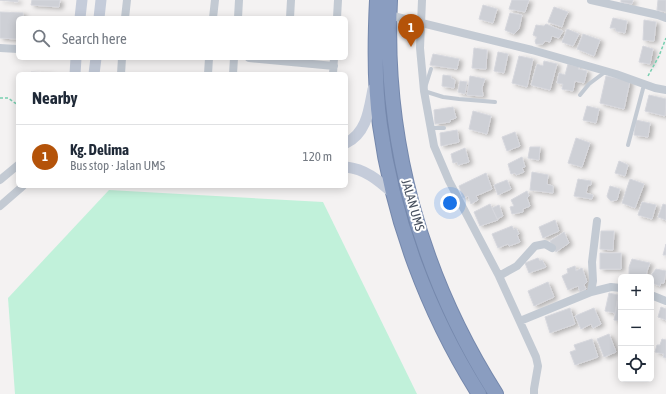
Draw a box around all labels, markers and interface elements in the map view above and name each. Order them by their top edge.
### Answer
pin: 1 [398,14,424,47]
search box [16,16,348,60]
icon: search [30,27,52,49]
text: Search here [62,30,127,47]
text: Nearby [32,88,78,108]
text: Kg. Delima [70,141,129,158]
text: 1 [42,149,48,164]
text: 120 m [303,149,332,164]
text: Bus stop · Jalan UMS [70,158,165,173]
street label: JALAN UMS [398,177,428,233]
your location [440,193,460,213]
map controls [618,274,654,382]
button: + [618,274,654,310]
button: − [618,310,654,346]
button: locate [618,346,654,382]

